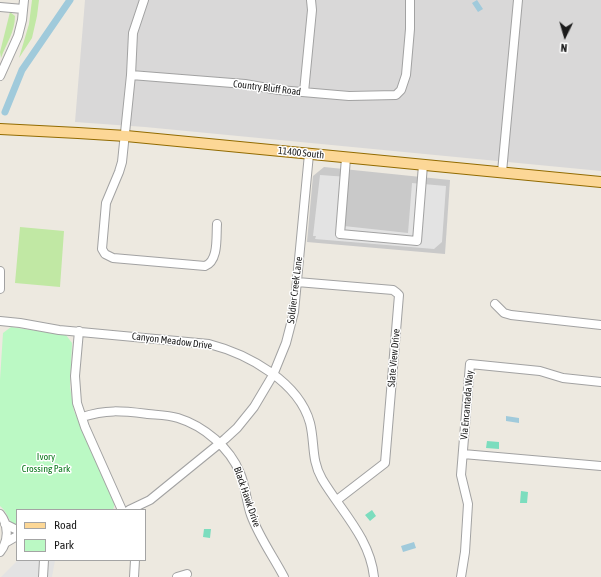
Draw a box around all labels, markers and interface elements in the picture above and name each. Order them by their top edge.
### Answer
north arrow [545,16,585,56]
text: N [560,42,568,54]
street label: Country Bluff Road [232,78,302,98]
street label: 11400 South [277,145,325,161]
street label: Soldier Creek Lane [285,256,305,324]
street label: Slate View Drive [385,328,403,388]
street label: Canyon Meadow Drive [131,330,213,352]
street label: Via Encantada Way [458,370,476,440]
park label: Ivory Crossing Park [22,451,70,474]
street label: Black Hawk Drive [231,465,263,529]
legend [16,509,146,561]
text: Road [54,518,77,532]
text: Park [54,538,74,552]

